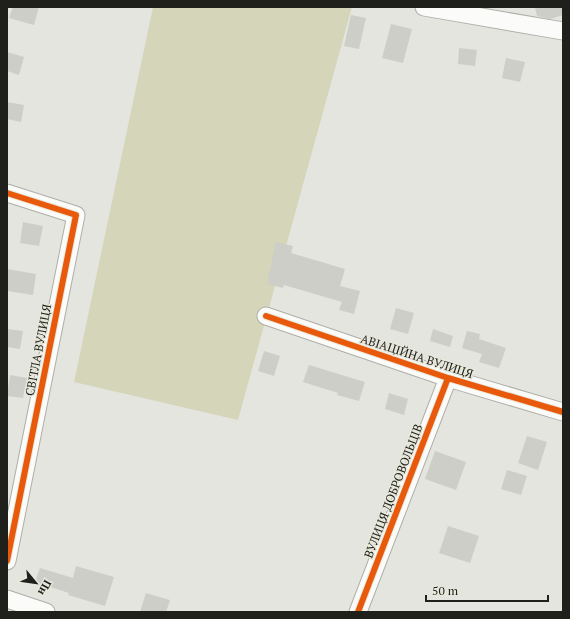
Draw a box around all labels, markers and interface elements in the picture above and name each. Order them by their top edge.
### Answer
street label: СВІТЛА ВУЛИЦЯ [22,302,54,397]
street label: АВІАЦІЙНА ВУЛИЦЯ [359,331,476,381]
street label: ВУЛИЦЯ ДОБРОВОЛЬЦІВ [360,422,426,560]
north arrow [16,563,56,603]
scale bar [426,577,548,603]
text: Пн [35,578,55,598]
text: 50 m [432,583,459,598]

